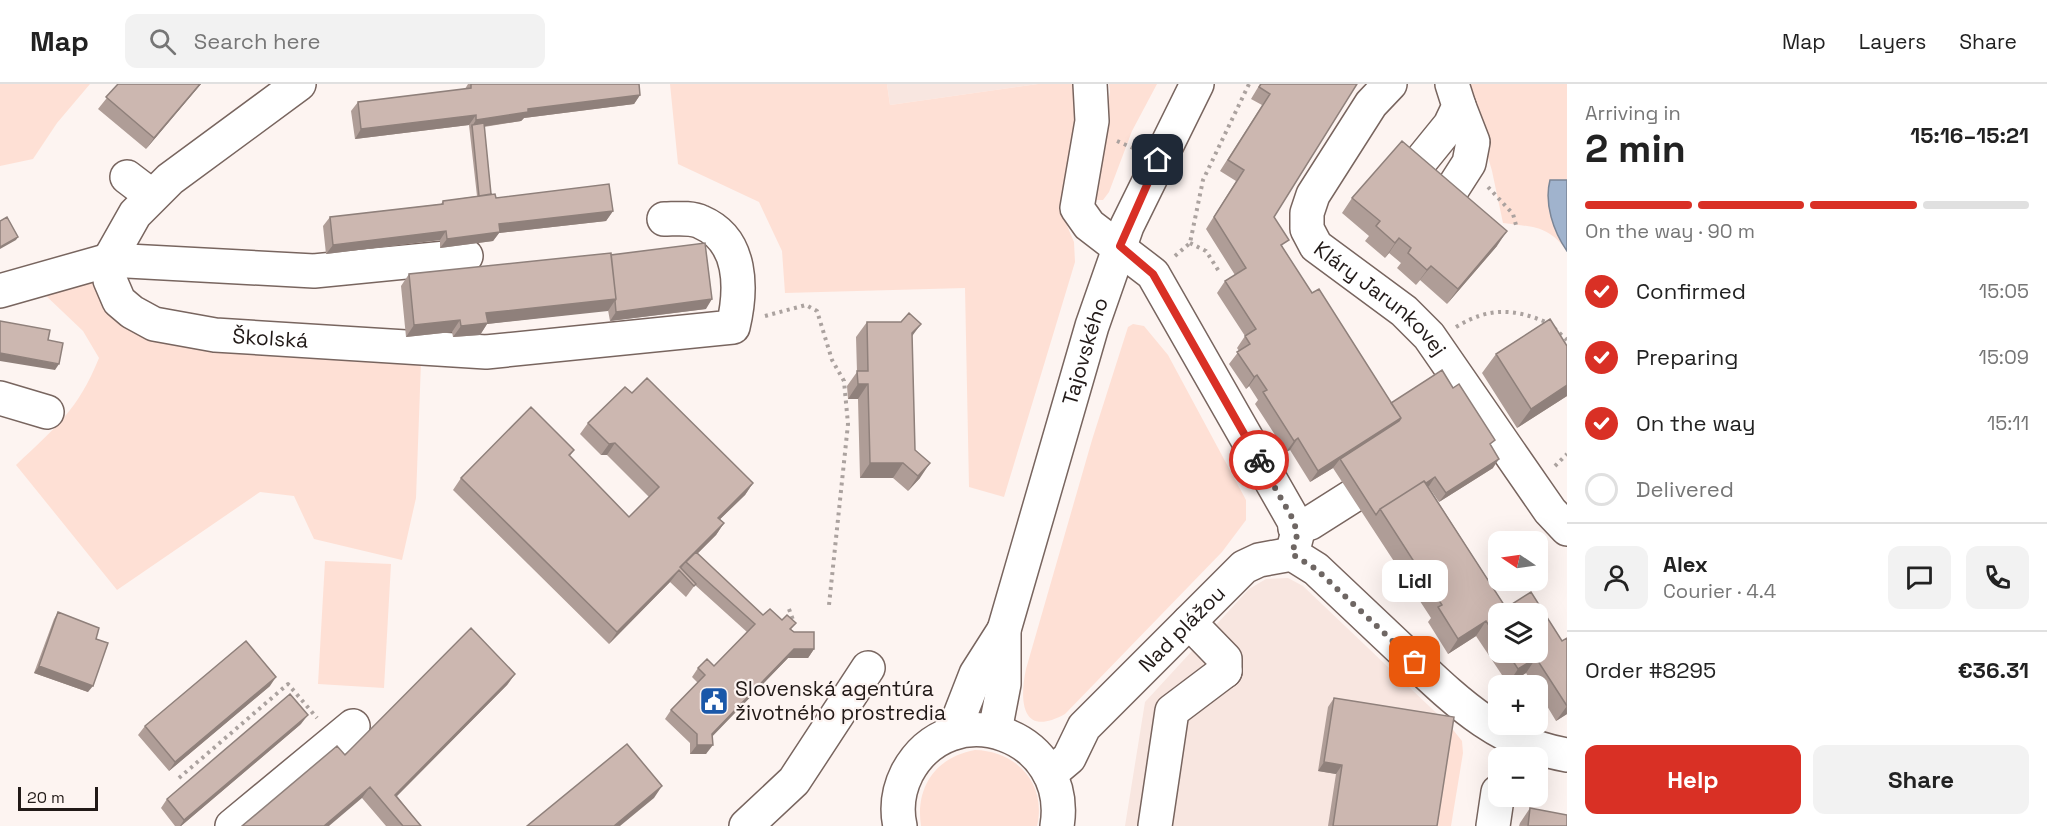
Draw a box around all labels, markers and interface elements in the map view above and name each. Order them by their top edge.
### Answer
search box [125,14,545,68]
text: Map [30,23,89,59]
icon: search [146,25,179,58]
text: Search here [194,27,321,55]
text: Map [1782,28,1826,55]
text: Layers [1859,28,1926,55]
text: Share [1959,28,2017,55]
text: Arriving in [1585,100,1681,126]
text: 15:16–15:21 [1910,121,2029,149]
text: 2 min [1585,124,1686,173]
pin [1132,134,1183,185]
icon: home [1141,143,1174,176]
text: On the way · 90 m [1585,218,1755,244]
street label: Kláry Jarunkovej [1309,235,1453,361]
icon: check [1585,275,1618,308]
text: Confirmed [1636,277,1746,305]
text: 15:05 [1979,278,2029,304]
street label: Tajovského [1056,294,1114,408]
street label: Školská [232,322,309,354]
icon: check [1585,341,1618,374]
text: Preparing [1636,343,1738,371]
text: 15:09 [1979,344,2029,370]
icon: check [1585,407,1618,440]
text: On the way [1636,409,1755,437]
text: 15:11 [1987,410,2029,436]
courier [1229,430,1289,490]
icon: bike [1243,444,1276,477]
text: Delivered [1636,475,1734,503]
north arrow [1488,531,1548,591]
map controls [1488,531,1548,807]
button: person [1585,546,1648,609]
button: chat [1888,546,1951,609]
button: phone [1966,546,2029,609]
text: Alex [1663,550,1708,578]
callout: Lidl [1382,560,1448,602]
text: Lidl [1398,568,1432,594]
text: Courier · 4.4 [1663,578,1776,604]
street label: Nad plážou [1133,579,1231,678]
button: layers [1488,603,1548,663]
pin [1389,636,1440,687]
icon: bag [1398,645,1431,678]
text: Order #8295 [1585,656,1716,684]
text: €36.31 [1958,656,2029,684]
place label: Slovenská agentúra životného prostredia [735,675,946,726]
button: + [1488,675,1548,735]
public building icon: Slovenská agentúra životného prostredia [698,685,730,717]
button: Help [1585,745,1801,814]
button: Share [1813,745,2029,814]
button: − [1488,747,1548,807]
scale bar [18,784,98,812]
text: 20 m [27,787,65,808]

